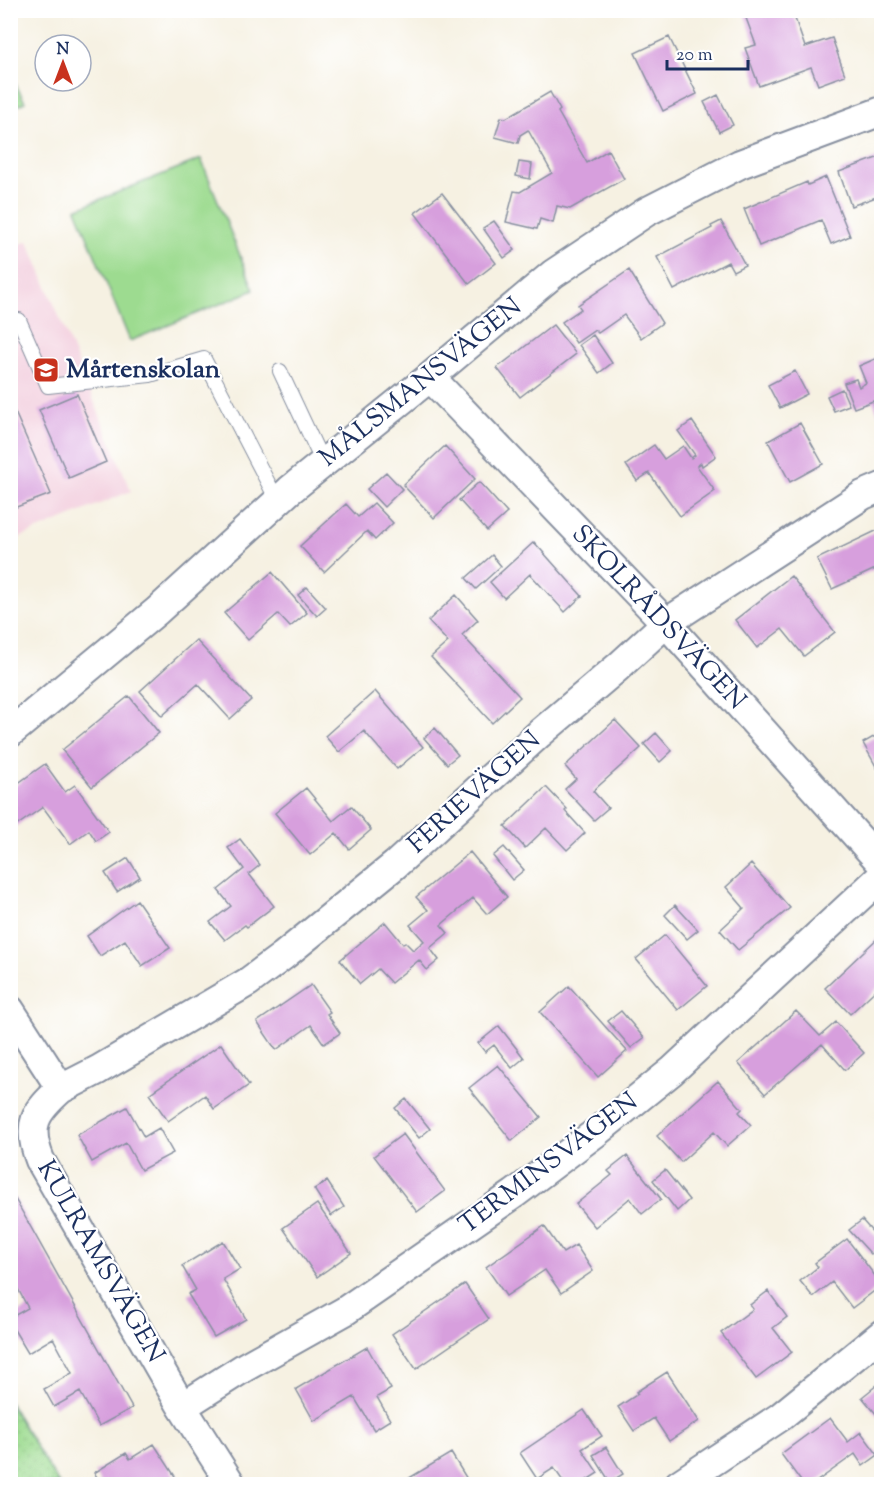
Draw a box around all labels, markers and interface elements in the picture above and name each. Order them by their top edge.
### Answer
north arrow [33,33,93,93]
scale bar [667,33,748,71]
text: N [57,39,70,62]
text: 20 m [676,43,713,69]
street label: MÅLSMANSVÄGEN [312,289,530,477]
place label: Mårtenskolan [66,352,221,389]
school or university icon: Mårtenskolan [31,355,61,385]
street label: SKOLRÅDSVÄGEN [562,517,754,719]
street label: FERIEVÄGEN [400,723,550,863]
street label: TERMINSVÄGEN [452,1084,646,1244]
street label: KULRAMSVÄGEN [27,1154,173,1370]

